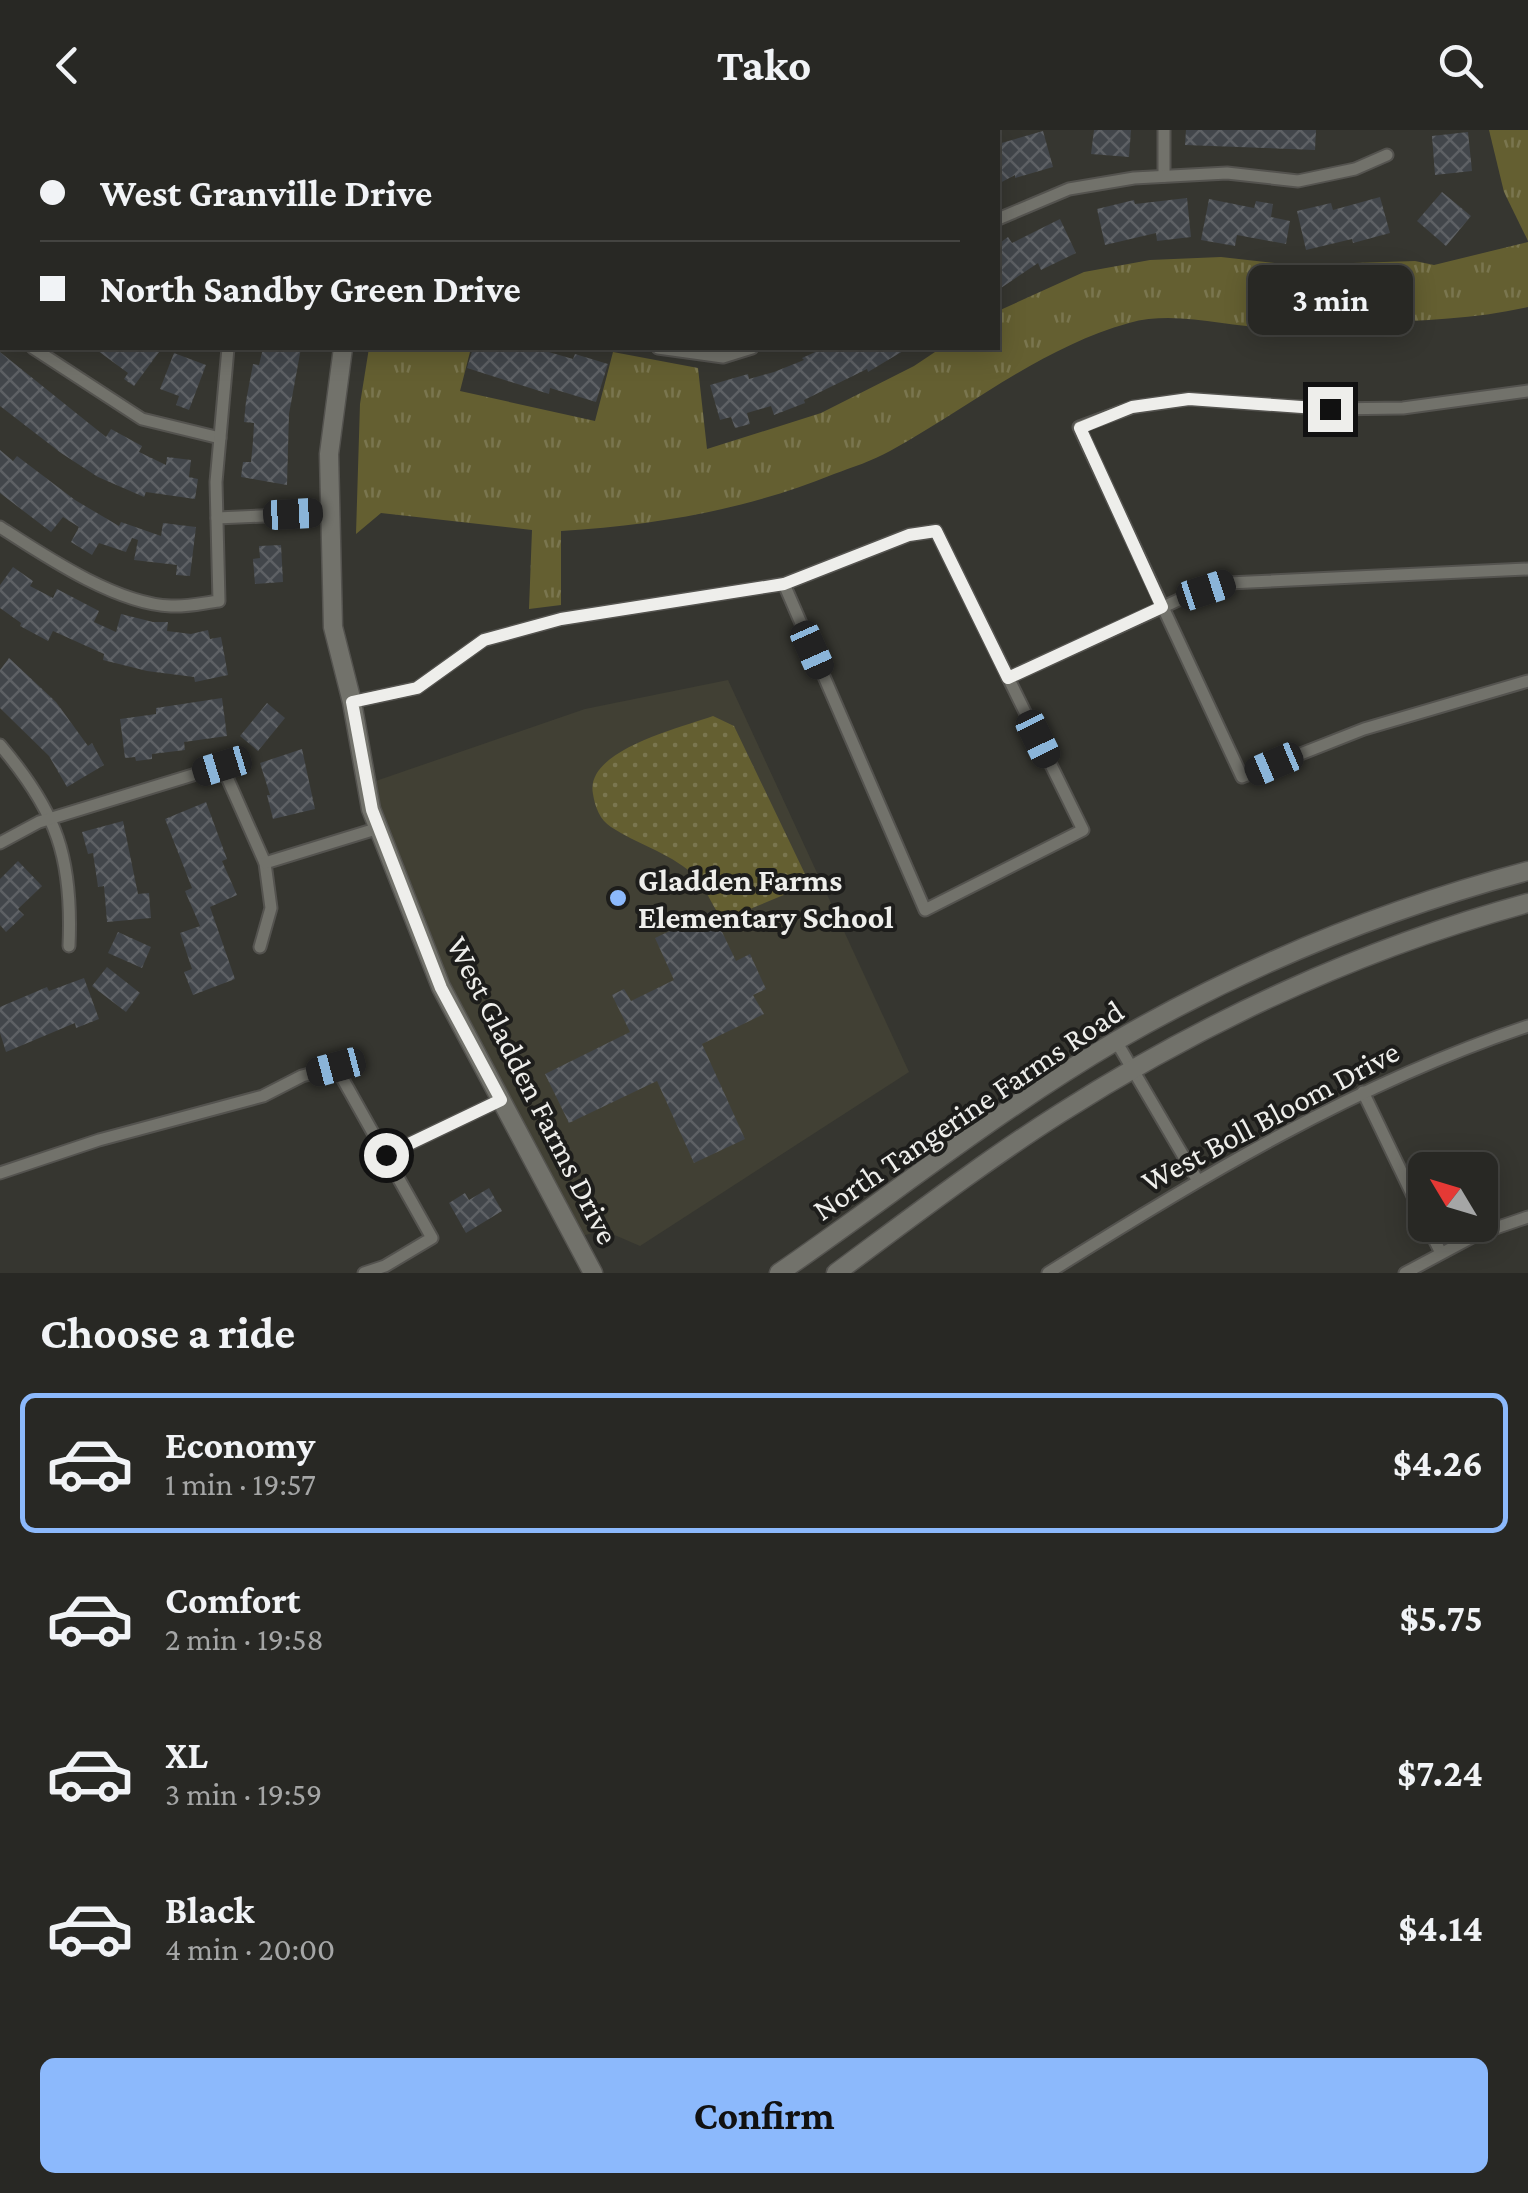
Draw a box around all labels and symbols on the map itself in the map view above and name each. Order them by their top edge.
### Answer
callout: 3 min [1248,264,1412,334]
route end [1308,387,1353,432]
car [262,497,324,531]
car [1173,566,1239,614]
car [786,616,838,684]
car [1011,705,1065,773]
car [1241,738,1307,790]
car [189,743,255,789]
place label: Gladden Farms Elementary School [638,862,894,935]
marker: Gladden Farms Elementary School [607,887,629,909]
street label: West Gladden Farms Drive [440,930,626,1250]
street label: North Tangerine Farms Road [806,992,1130,1228]
street label: West Boll Bloom Drive [1135,1033,1405,1199]
car [303,1045,369,1089]
route start [364,1133,409,1178]
north arrow [1408,1152,1498,1242]

